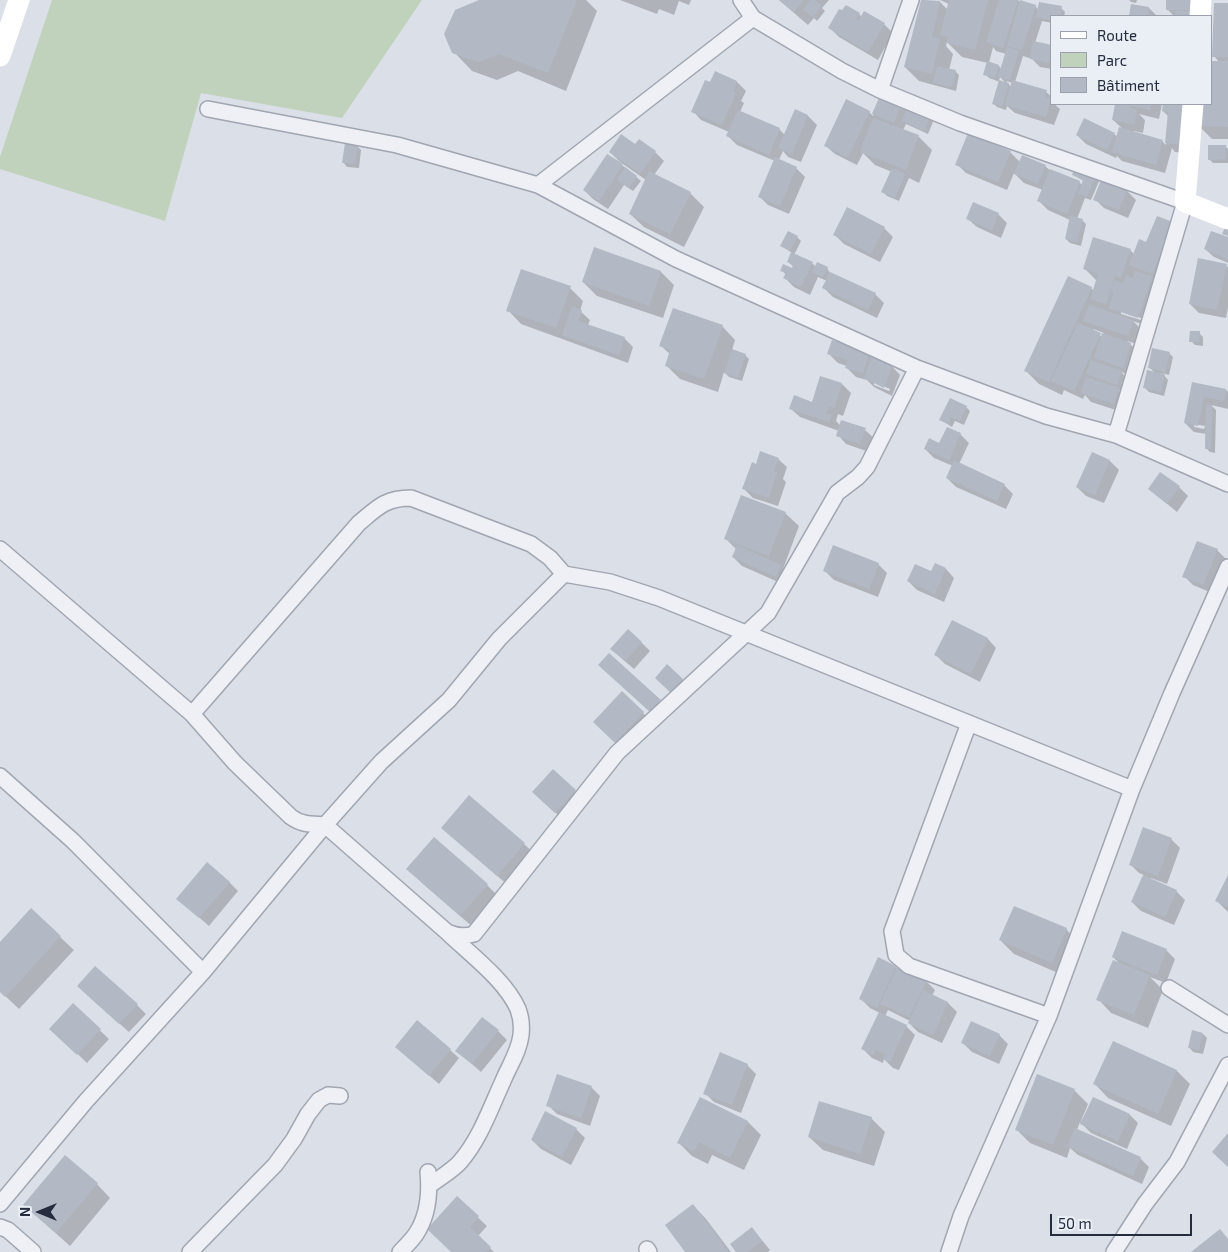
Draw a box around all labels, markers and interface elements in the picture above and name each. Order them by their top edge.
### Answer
legend [1050,15,1213,105]
text: Route [1097,26,1137,44]
text: Parc [1097,51,1127,69]
text: Bâtiment [1097,76,1160,94]
north arrow [15,1187,65,1237]
scale bar [1053,1204,1196,1236]
text: N [16,1207,33,1217]
text: 50 m [1058,1214,1092,1232]

